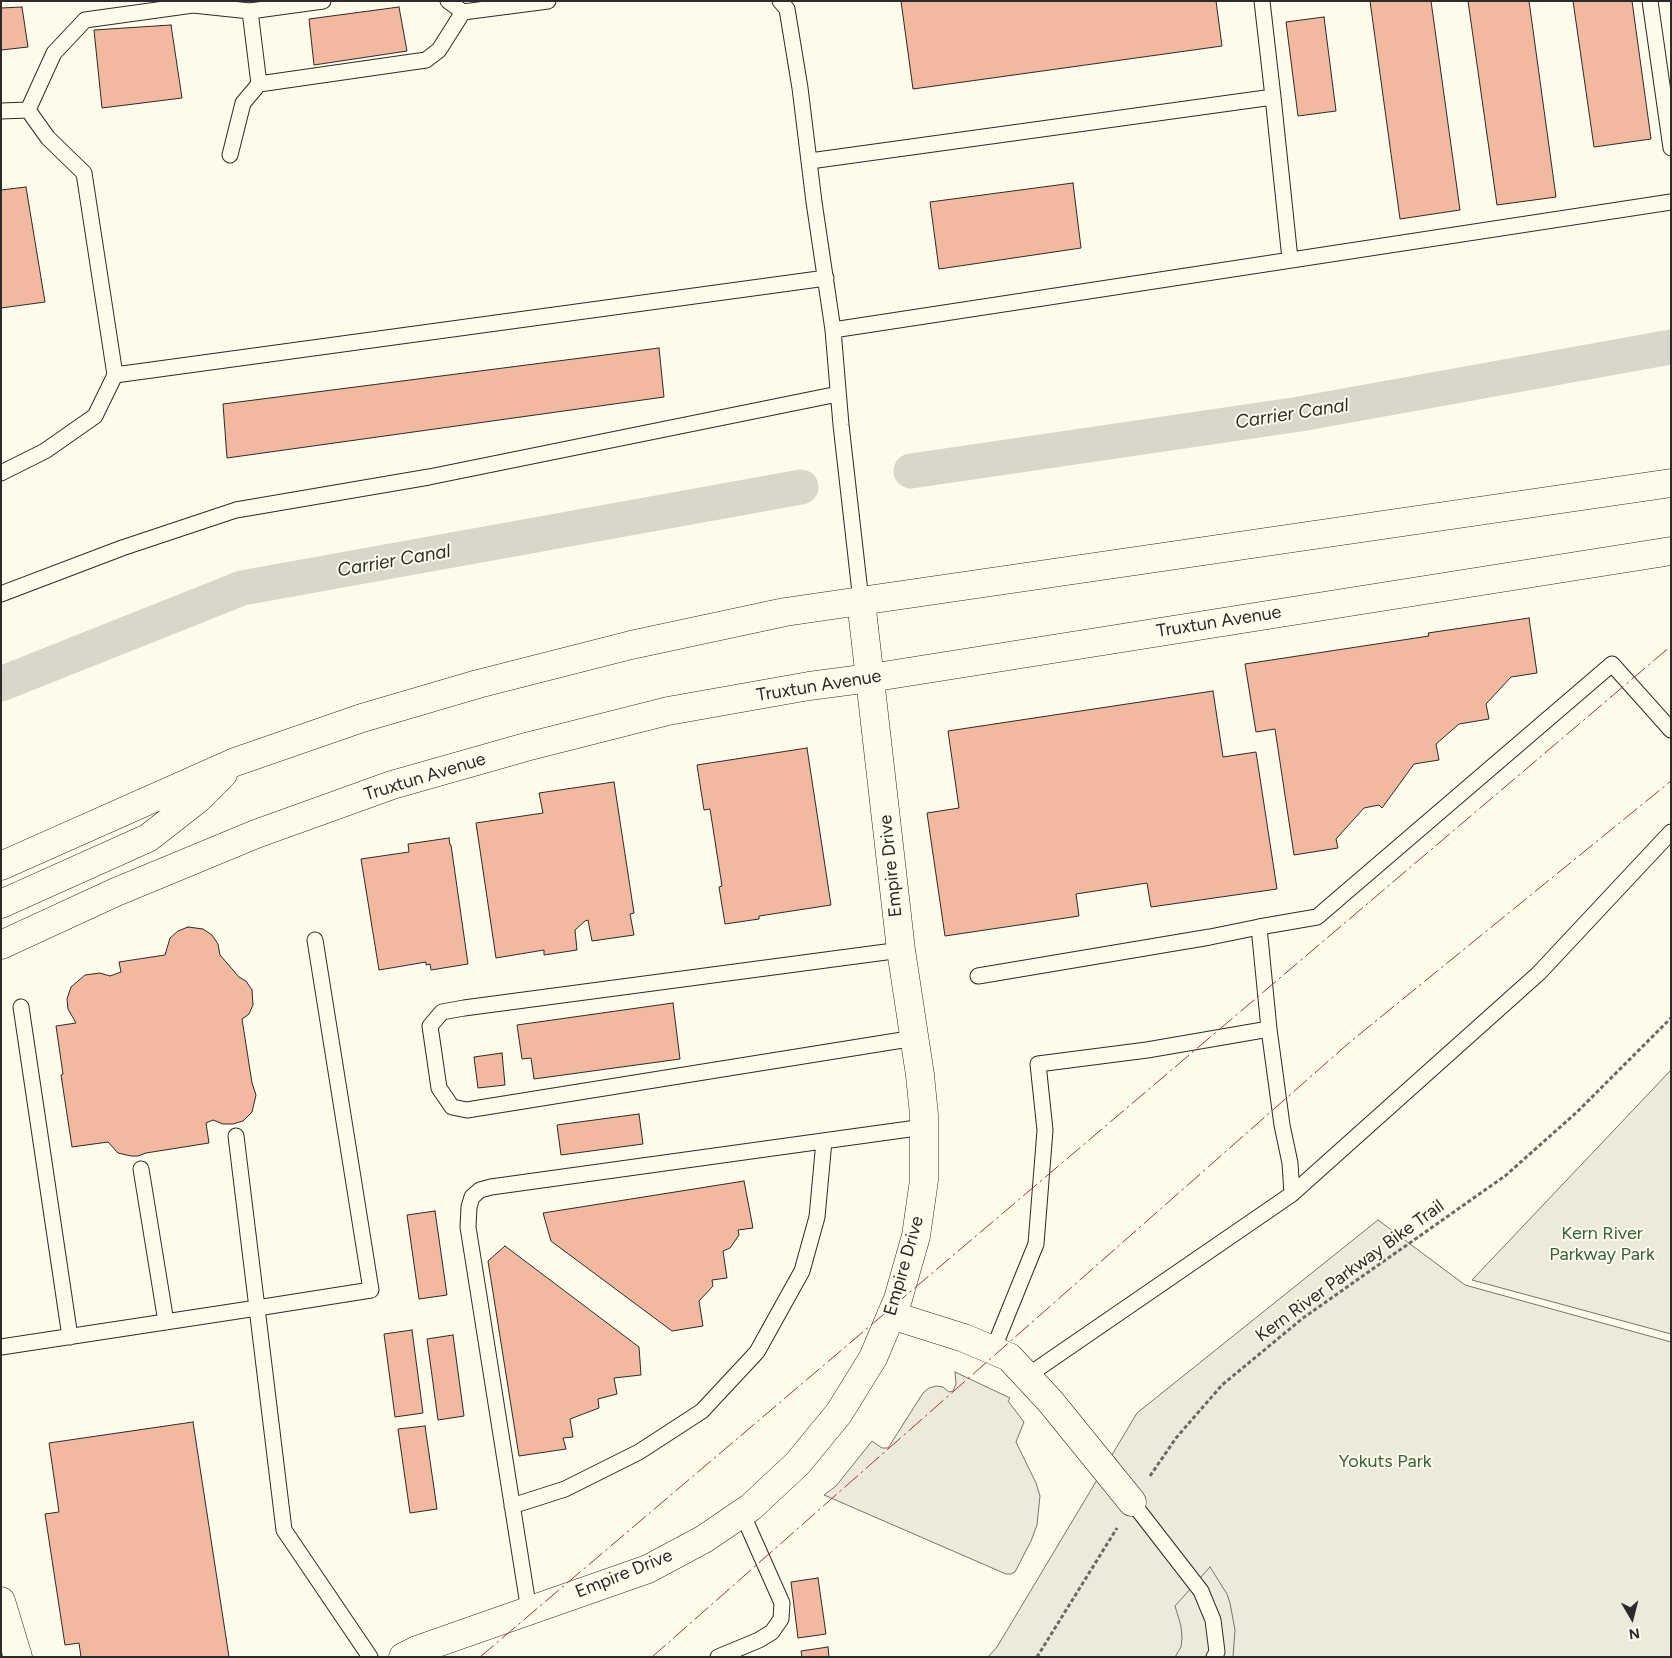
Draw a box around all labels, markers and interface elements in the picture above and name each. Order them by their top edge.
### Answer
water label: Carrier Canal [1234,394,1350,434]
water label: Carrier Canal [336,540,452,582]
street label: Truxtun Avenue [1155,601,1283,643]
street label: Truxtun Avenue [755,665,883,707]
street label: Truxtun Avenue [362,748,488,806]
street label: Empire Drive [875,814,907,918]
street label: Kern River Parkway Bike Trail [1252,1195,1448,1347]
street label: Empire Drive [879,1214,929,1318]
park label: Kern River Parkway Park [1549,1223,1655,1266]
park label: Yokuts Park [1339,1451,1431,1473]
street label: Empire Drive [572,1545,676,1603]
north arrow [1607,1593,1657,1643]
text: N [1628,1624,1641,1643]

